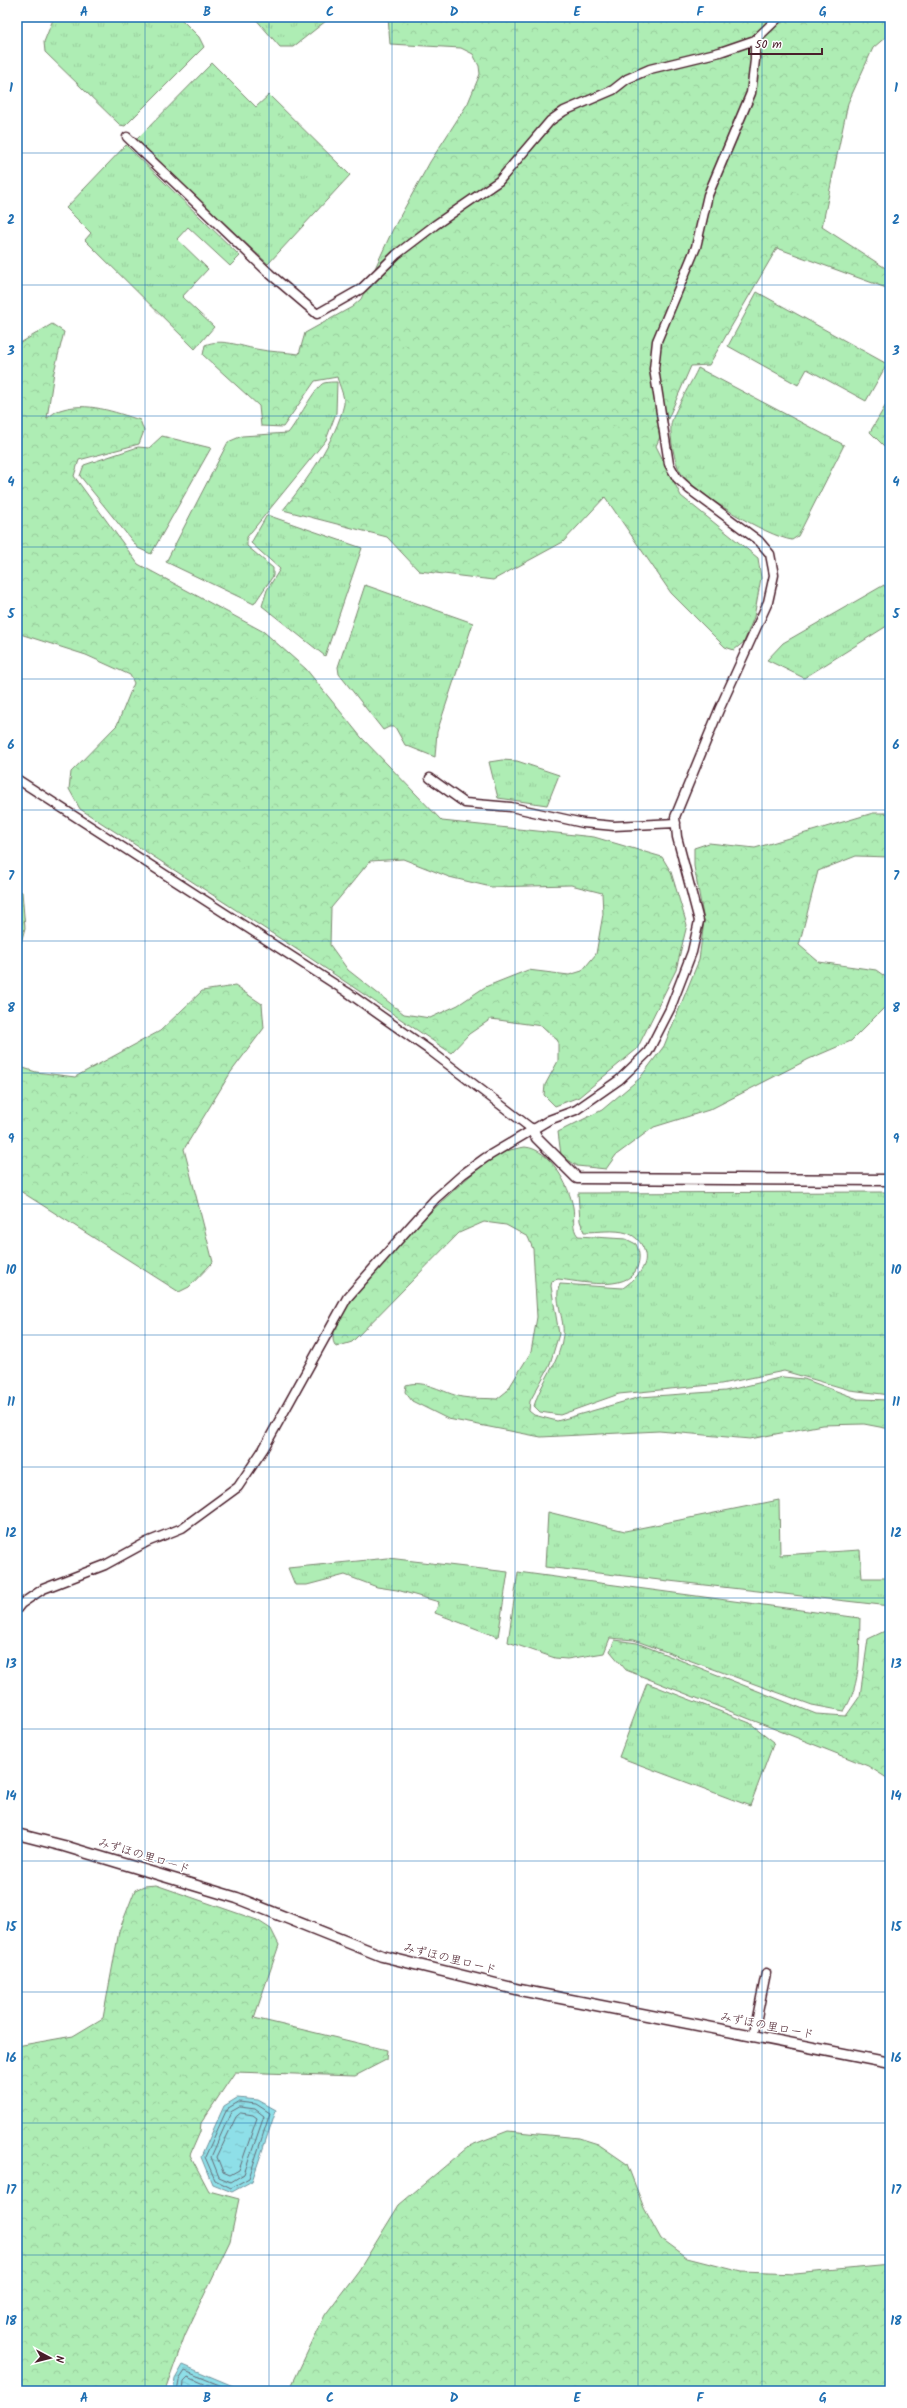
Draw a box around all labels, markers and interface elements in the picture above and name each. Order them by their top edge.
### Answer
text: A [80,2,88,23]
text: B [203,2,211,23]
text: C [326,2,334,23]
text: D [450,2,459,23]
text: E [573,2,581,23]
text: F [696,2,704,23]
text: G [819,2,827,23]
scale bar [749,30,822,56]
text: 50 m [755,35,782,54]
text: 1 [9,78,13,99]
text: 1 [894,78,898,99]
text: 2 [7,210,15,231]
text: 2 [892,210,900,231]
text: 3 [6,341,15,362]
text: 3 [891,341,900,362]
text: 4 [7,472,15,493]
text: 4 [892,472,900,493]
text: 5 [7,604,16,625]
text: 5 [892,604,901,625]
text: 6 [7,735,15,756]
text: 6 [892,735,900,756]
text: 7 [8,866,15,887]
text: 7 [893,866,900,887]
text: 8 [7,998,15,1019]
text: 8 [892,998,900,1019]
text: 9 [8,1129,15,1150]
text: 9 [893,1129,900,1150]
text: 10 [6,1260,17,1281]
text: 10 [891,1260,902,1281]
text: 11 [7,1392,15,1413]
text: 11 [892,1392,900,1413]
text: 12 [5,1523,17,1544]
text: 12 [890,1523,902,1544]
text: 13 [5,1654,17,1675]
text: 13 [890,1654,902,1675]
text: 14 [5,1786,17,1807]
text: 14 [890,1786,902,1807]
street label: みずほの里ロード [96,1833,192,1879]
text: 15 [6,1917,18,1938]
text: 15 [891,1917,903,1938]
street label: みずほの里ロード [401,1938,499,1980]
street label: みずほの里ロード [718,2008,816,2044]
text: 16 [6,2048,16,2069]
text: 16 [891,2048,901,2069]
text: 17 [6,2180,17,2201]
text: 17 [891,2180,902,2201]
text: 18 [5,2311,17,2332]
text: 18 [890,2311,902,2332]
north arrow [30,2338,70,2378]
text: N [50,2355,68,2364]
text: A [80,2388,88,2408]
text: B [203,2388,211,2408]
text: C [326,2388,334,2408]
text: D [450,2388,459,2408]
text: E [573,2388,581,2408]
text: F [696,2388,704,2408]
text: G [819,2388,827,2408]

